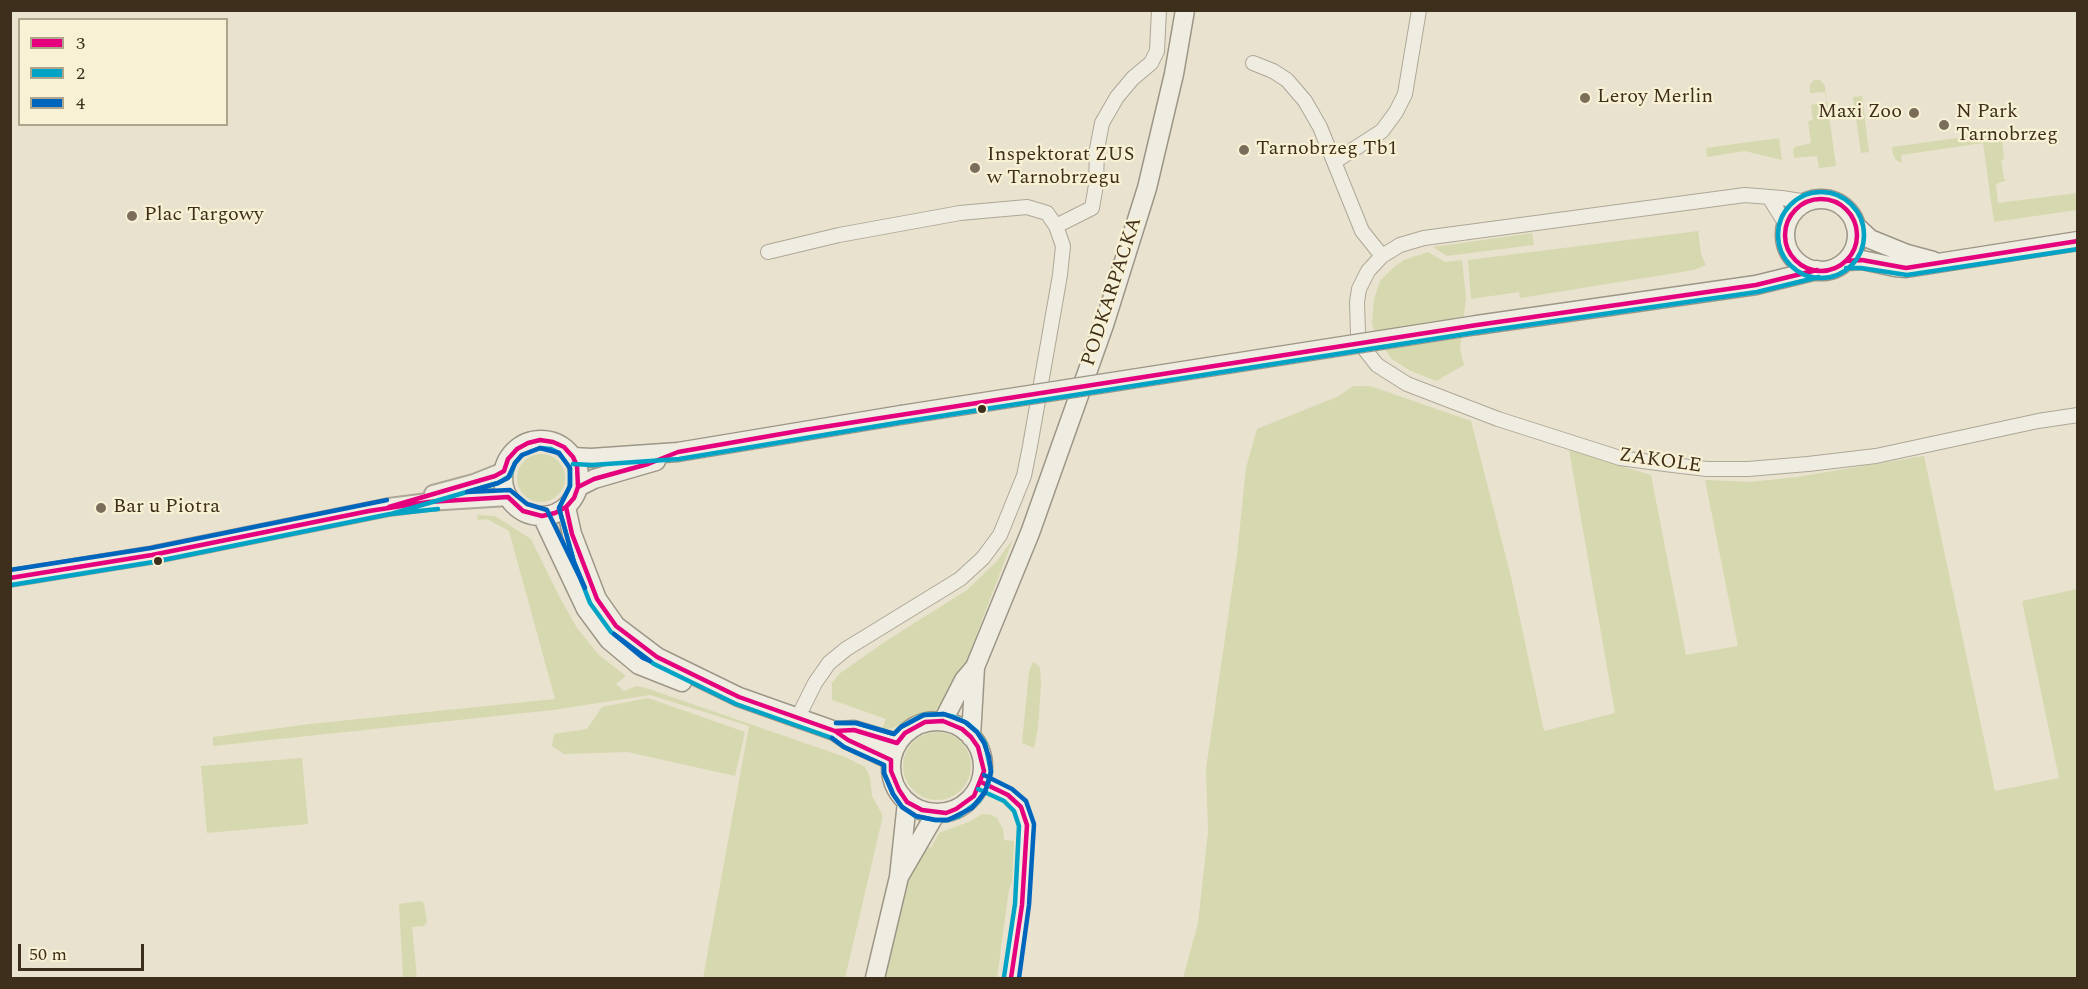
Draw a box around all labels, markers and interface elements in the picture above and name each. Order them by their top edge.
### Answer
legend [18,18,228,126]
text: 3 [76,30,85,57]
text: 2 [76,60,85,87]
place label: Leroy Merlin [1597,86,1713,110]
text: 4 [76,90,85,117]
marker: Leroy Merlin [1578,91,1592,105]
place label: Maxi Zoo [1818,101,1902,125]
place label: N Park Tarnobrzeg [1956,101,2058,148]
marker: Maxi Zoo [1907,106,1921,120]
marker: N Park Tarnobrzeg [1937,118,1951,132]
place label: Tarnobrzeg Tb1 [1256,138,1398,162]
marker: Tarnobrzeg Tb1 [1237,143,1251,157]
place label: Inspektorat ZUS w Tarnobrzegu [987,144,1134,191]
marker: Inspektorat ZUS w Tarnobrzegu [968,161,982,175]
place label: Plac Targowy [144,204,264,228]
marker: Plac Targowy [125,209,139,223]
street label: PODKARPACKA [1078,214,1148,370]
unlabelled marker [976,403,988,415]
street label: ZAKOLE [1617,444,1703,480]
place label: Bar u Piotra [113,496,220,520]
marker: Bar u Piotra [94,501,108,515]
unlabelled marker [152,555,164,567]
scale bar [21,932,147,970]
text: 50 m [29,941,67,968]

